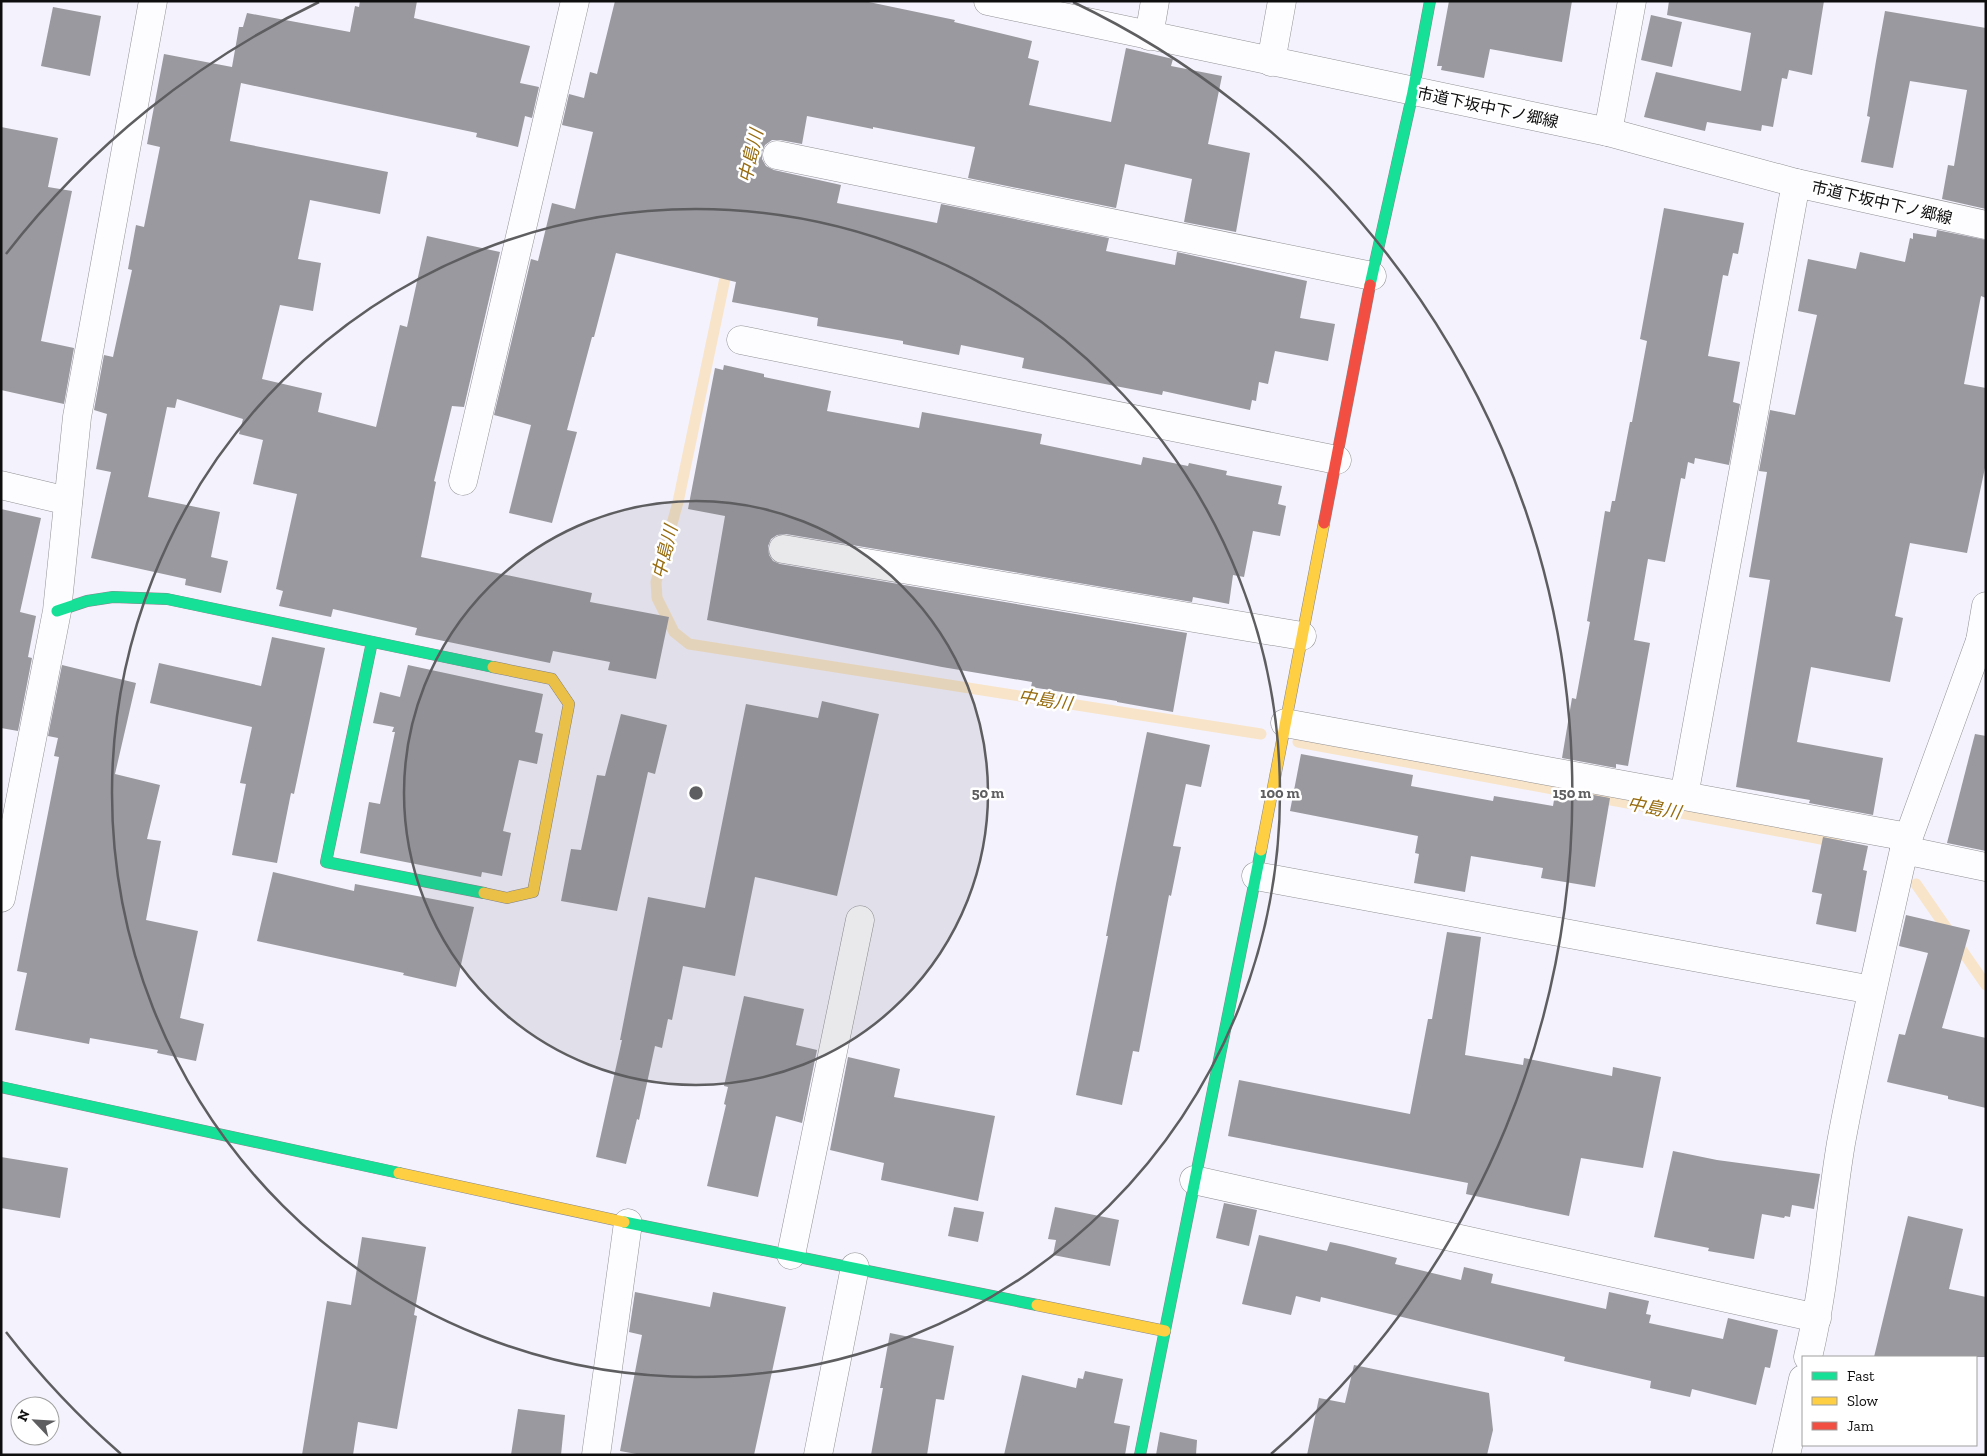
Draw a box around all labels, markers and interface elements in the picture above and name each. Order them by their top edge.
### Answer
street label: 市道下坂中下ノ郷線 [1415,83,1560,132]
water label: 中島川 [734,125,768,185]
street label: 市道下坂中下ノ郷線 [1810,177,1954,228]
water label: 中島川 [648,521,683,581]
water label: 中島川 [1017,685,1075,715]
centre of rings [687,784,705,802]
text: 50 m [972,784,1004,802]
text: 100 m [1260,784,1300,802]
text: 150 m [1553,784,1591,802]
water label: 中島川 [1625,792,1685,824]
legend [1802,1356,1977,1446]
text: Fast [1847,1367,1875,1385]
text: Slow [1847,1392,1879,1410]
north arrow [10,1396,60,1446]
text: N [14,1407,34,1424]
text: Jam [1847,1417,1874,1435]

